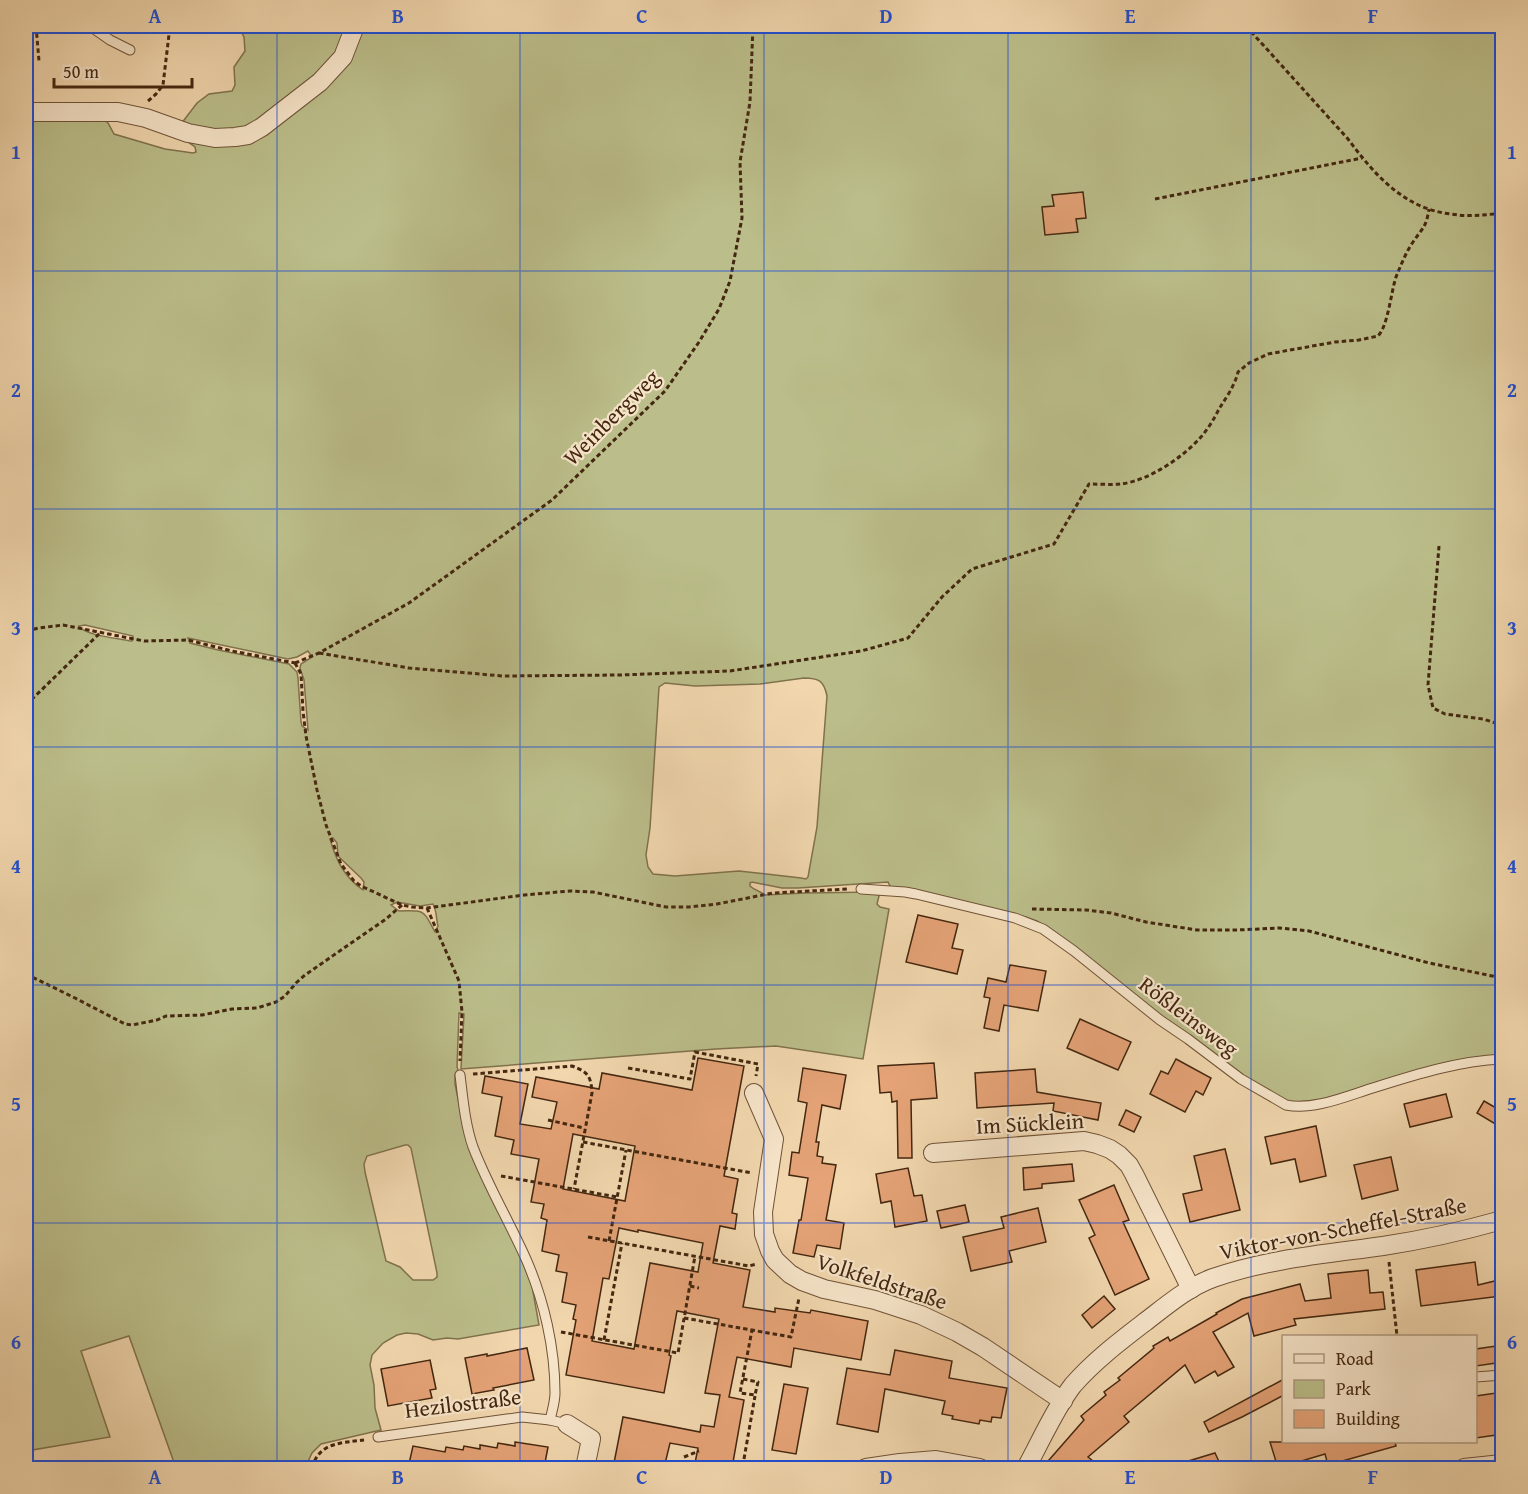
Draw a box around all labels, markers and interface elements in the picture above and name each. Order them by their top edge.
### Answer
text: A [149,1,162,30]
text: B [392,1,404,30]
text: C [636,1,648,30]
text: D [879,1,893,30]
text: E [1125,1,1136,30]
text: F [1368,1,1378,30]
scale bar [54,51,192,89]
text: 50 m [63,58,99,85]
text: 1 [11,137,21,166]
text: 1 [1507,137,1517,166]
street label: Weinbergweg [556,362,666,472]
text: 2 [11,375,21,404]
text: 2 [1507,375,1517,404]
text: 3 [11,613,21,642]
text: 3 [1507,613,1517,642]
text: 4 [11,851,21,880]
text: 4 [1507,851,1517,880]
street label: Rößleinsweg [1133,968,1245,1064]
text: 5 [11,1089,21,1118]
text: 5 [1507,1089,1517,1118]
street label: Im Sücklein [975,1104,1085,1142]
street label: Viktor-von-Scheffel-Straße [1217,1188,1469,1268]
street label: Volkfeldstraße [812,1245,952,1317]
text: 6 [11,1327,21,1356]
text: 6 [1507,1327,1517,1356]
legend [1282,1335,1477,1443]
text: Road [1336,1345,1374,1372]
text: Park [1336,1375,1372,1402]
street label: Hezilostraße [403,1380,523,1426]
text: Building [1336,1405,1400,1432]
text: A [149,1462,162,1491]
text: B [392,1462,404,1491]
text: C [636,1462,648,1491]
text: D [879,1462,893,1491]
text: E [1125,1462,1136,1491]
text: F [1368,1462,1378,1491]

